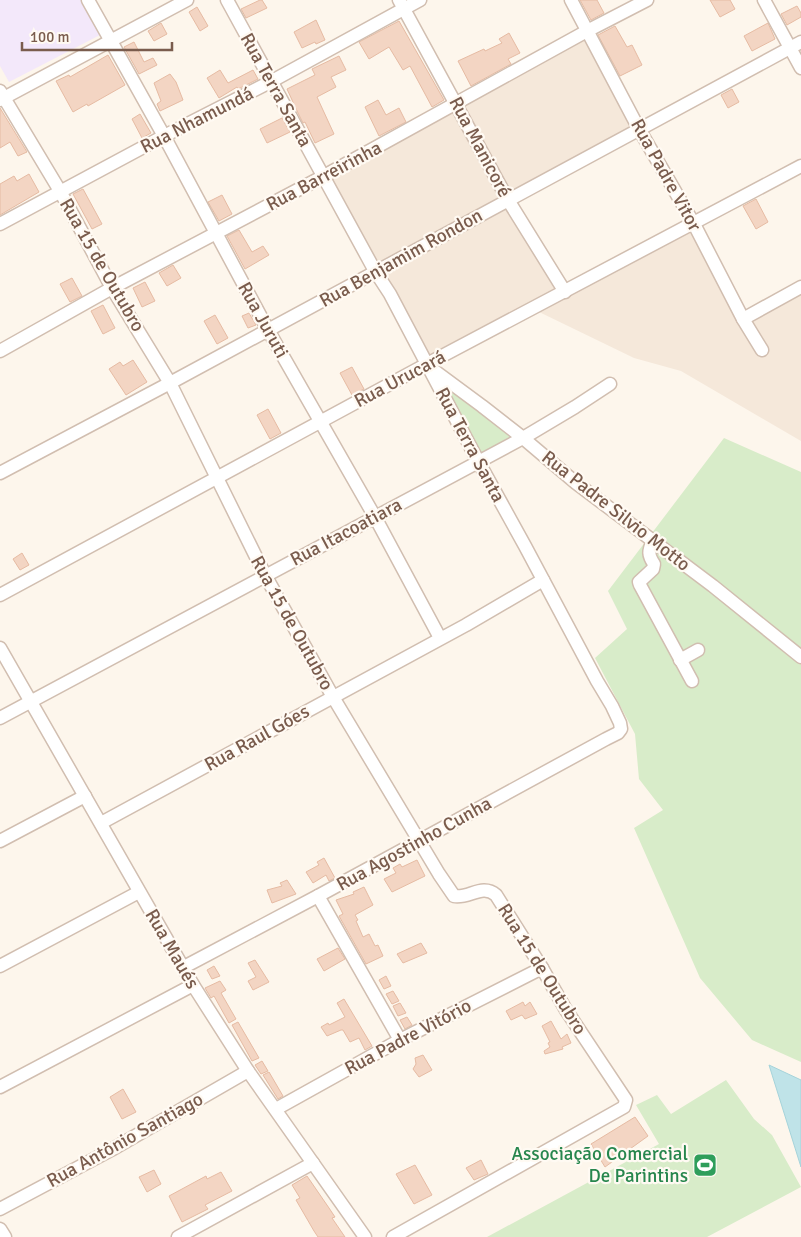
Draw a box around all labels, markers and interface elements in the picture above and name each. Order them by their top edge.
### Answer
scale bar [22,20,172,52]
text: 100 m [30,28,70,46]
street label: Rua Terra Santa [235,29,317,151]
street label: Rua Nhamundá [136,81,258,159]
street label: Rua Manicoré [443,93,517,201]
street label: Rua Padre Vitor [625,115,707,235]
street label: Rua Barreirinha [262,135,386,217]
street label: Rua 15 de Outubro [54,194,150,336]
street label: Rua Benjamim Rondon [315,203,487,313]
street label: Rua Juruti [232,278,294,362]
street label: Rua Urucará [350,345,450,413]
street label: Rua Terra Santa [430,383,510,507]
street label: Rua Padre Silvio Motto [537,445,695,577]
street label: Rua Itacoatiara [286,492,406,572]
street label: Rua 15 de Outubro [245,552,339,695]
street label: Rua Raul Góes [200,699,314,777]
street label: Rua Agostinho Cunha [332,791,496,897]
street label: Rua 15 de Outubro [492,899,592,1039]
street label: Rua Maués [140,905,204,993]
street label: Rua Padre Vitório [340,993,476,1081]
street label: Rua Antônio Santiago [43,1087,207,1193]
place label: Associação Comercial De Parintins [511,1142,688,1188]
sports icon: Associação Comercial De Parintins [692,1152,718,1178]

